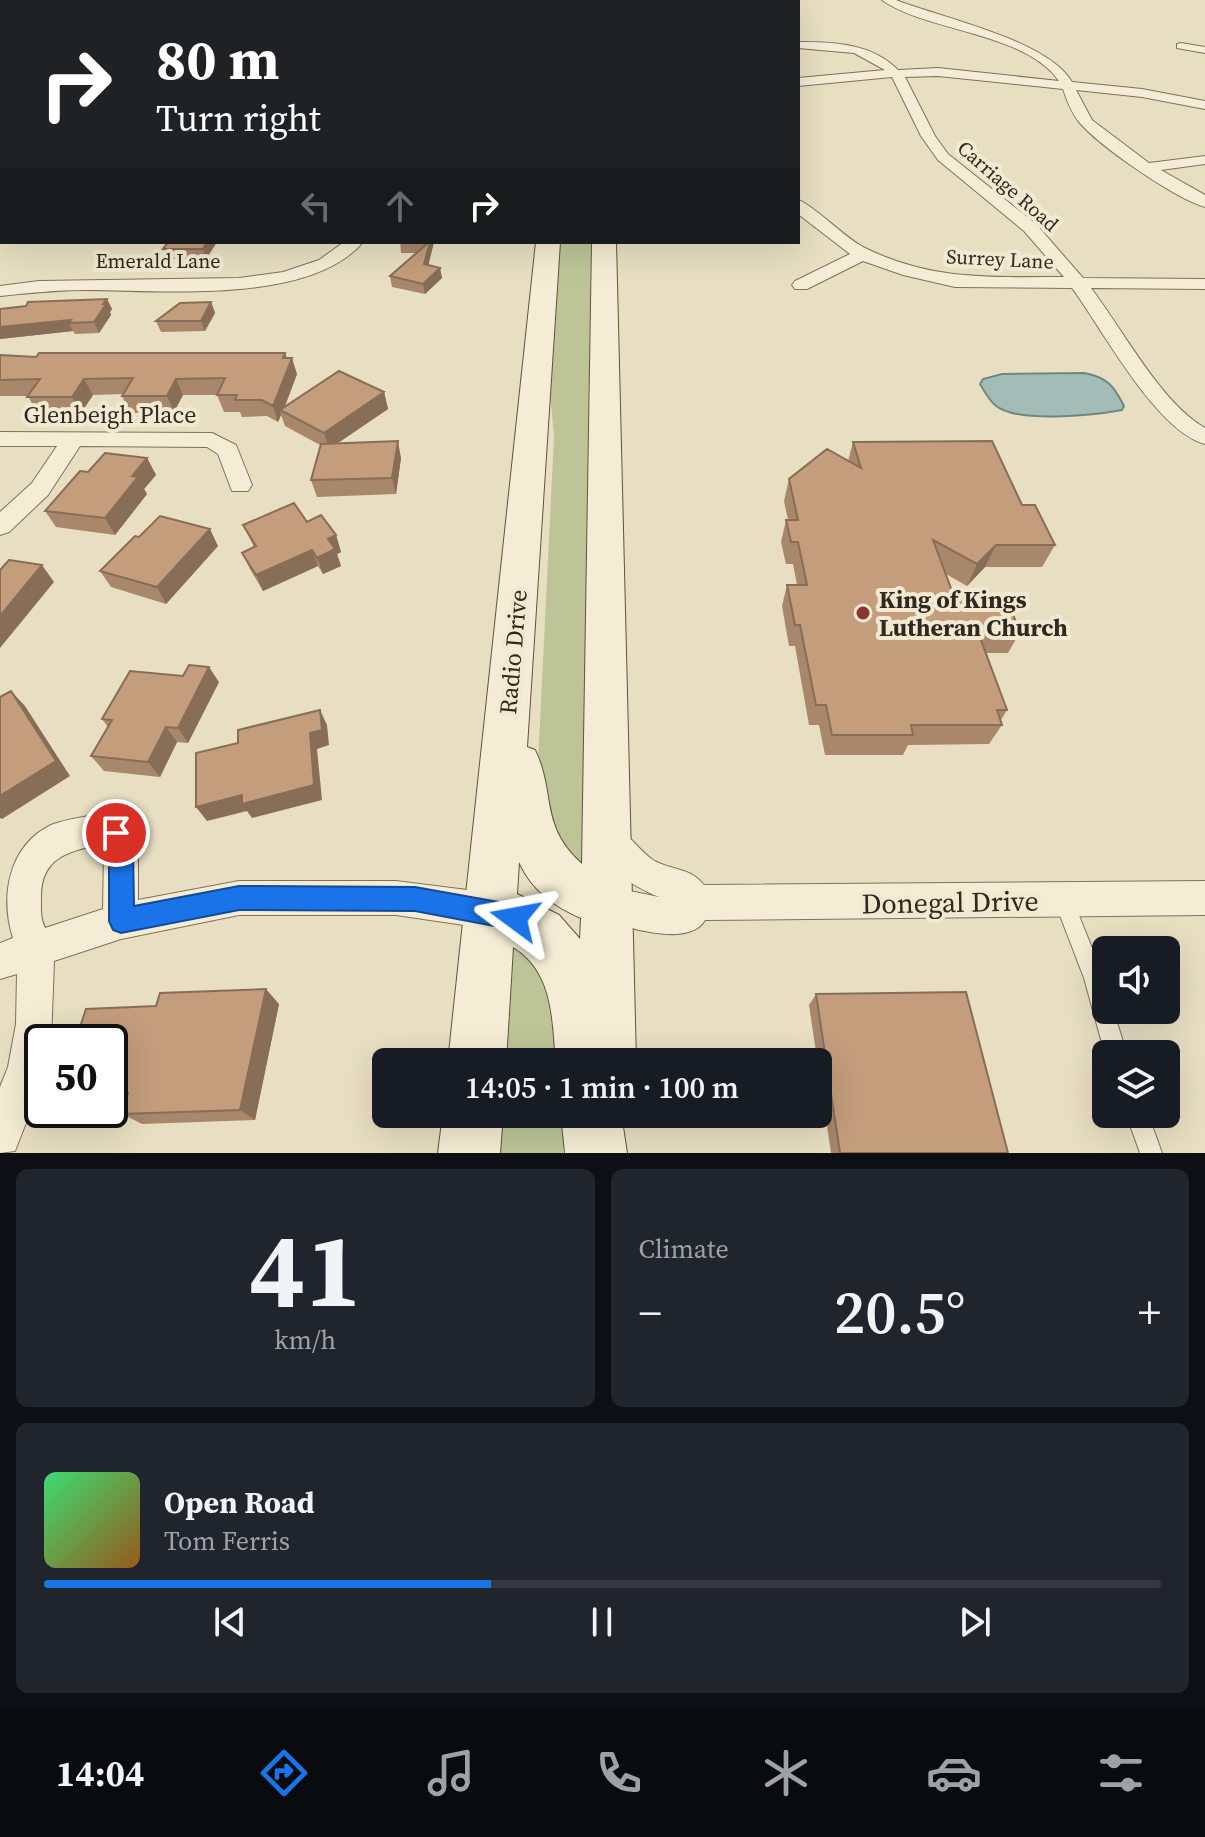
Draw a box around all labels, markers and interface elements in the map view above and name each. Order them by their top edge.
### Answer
text: 80 m [156,21,279,98]
icon: right [24,32,128,136]
text: Turn right [156,94,321,143]
street label: Carriage Road [951,134,1065,238]
icon: left [294,184,338,228]
icon: ahead [378,184,422,228]
icon: right [462,184,506,228]
street label: Surrey Lane [946,242,1054,276]
street label: Emerald Lane [96,247,220,275]
street label: Glenbeigh Place [24,398,196,431]
place label: King of Kings Lutheran Church [879,583,1068,644]
street label: Radio Drive [491,588,535,716]
marker: King of Kings Lutheran Church [854,604,872,622]
pin [82,799,150,867]
icon: arrive [94,811,138,855]
position arrow [473,876,557,960]
street label: Donegal Drive [861,881,1039,923]
map controls [1092,936,1180,1128]
button: sound [1092,936,1180,1024]
speed limit sign: 50 [24,1024,128,1128]
button: layers [1092,1040,1180,1128]
text: 14:05 · 1 min · 100 m [465,1067,739,1108]
text: 41 [249,1198,362,1341]
text: Climate [639,1231,729,1267]
text: 20.5° [834,1271,965,1353]
text: − [639,1282,662,1343]
text: + [1138,1282,1161,1343]
text: km/h [274,1322,336,1358]
text: Open Road [164,1482,315,1523]
text: Tom Ferris [164,1523,290,1559]
icon: previous [208,1600,252,1644]
icon: pause [580,1600,624,1644]
icon: next [953,1600,997,1644]
icon: directions [256,1745,312,1801]
icon: music [423,1745,479,1801]
icon: phone [591,1745,647,1801]
icon: climate [758,1745,814,1801]
icon: car [926,1745,982,1801]
icon: filters [1093,1745,1149,1801]
text: 14:04 [56,1749,145,1798]

